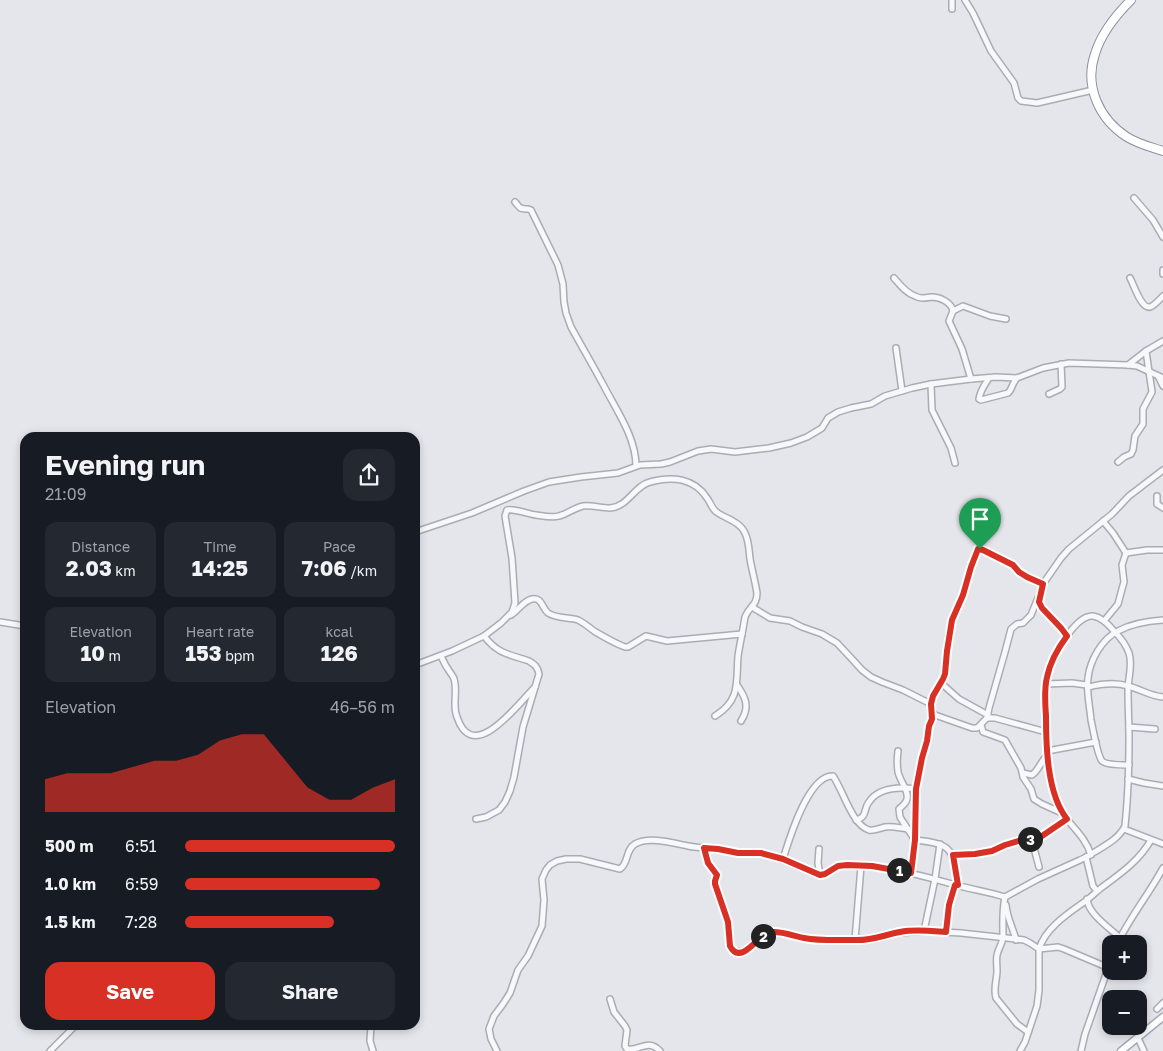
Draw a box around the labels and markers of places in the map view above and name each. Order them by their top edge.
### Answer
pin [959,498,1001,549]
pin: 3 [1018,826,1042,852]
pin: 1 [886,858,912,882]
pin: 2 [750,924,776,948]

